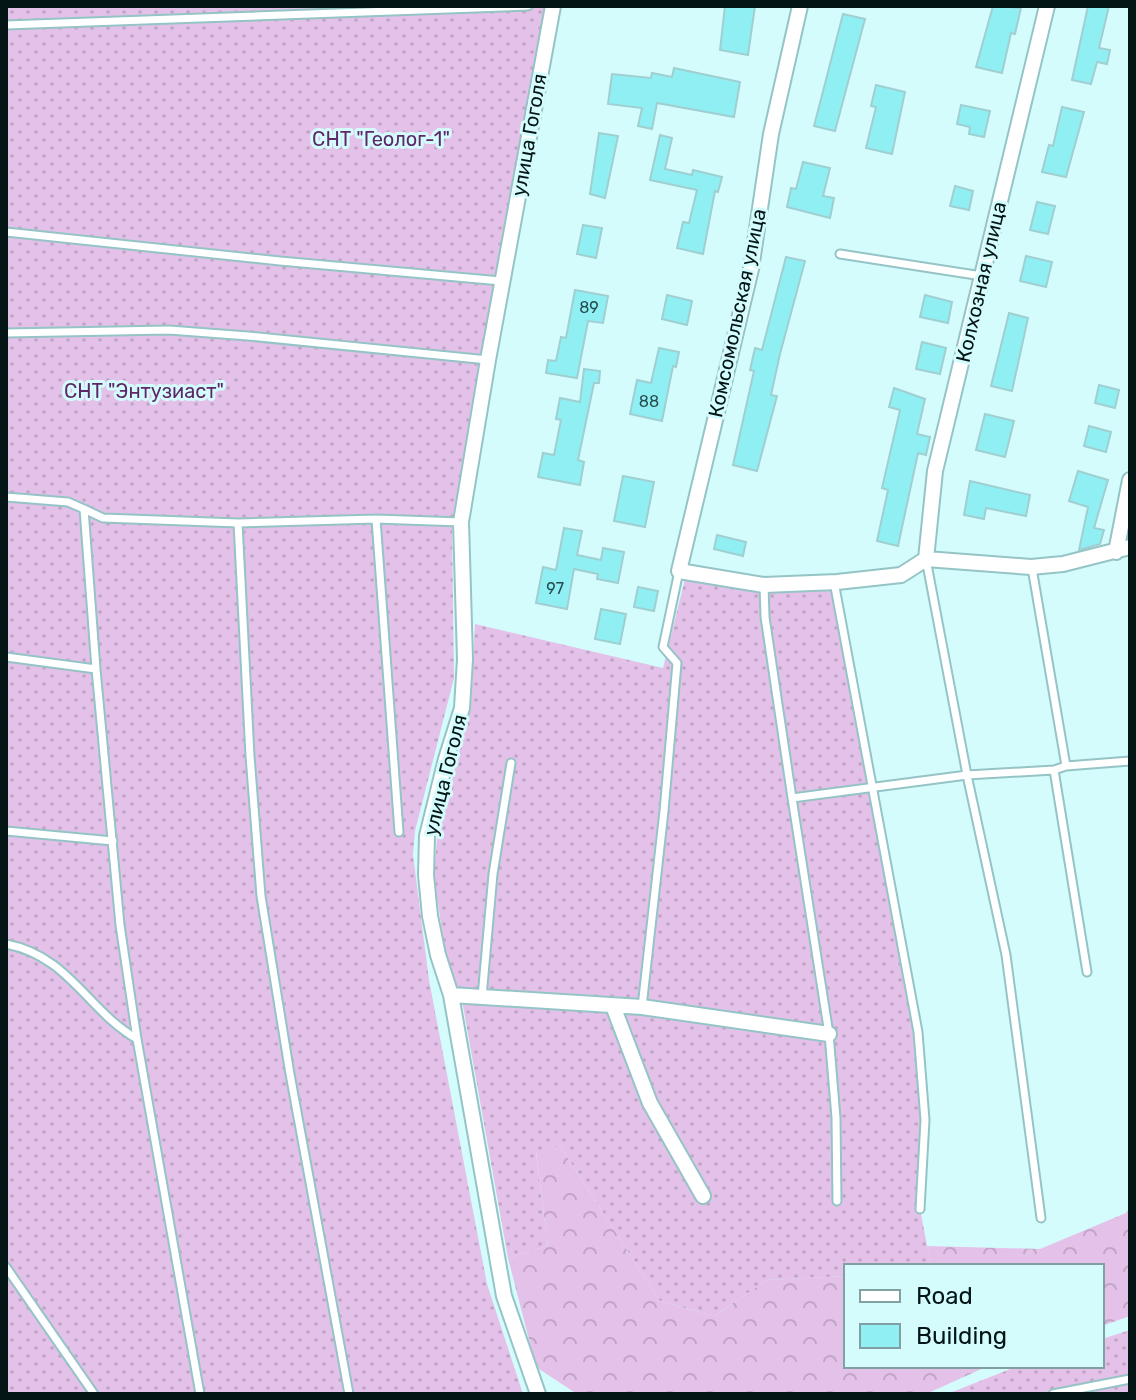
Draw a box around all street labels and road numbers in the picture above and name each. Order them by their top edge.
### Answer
street label: улица Гоголя [506,72,552,198]
street label: Колхозная улица [951,199,1011,365]
street label: Комсомольская улица [703,207,771,419]
street label: улица Гоголя [418,712,472,838]

